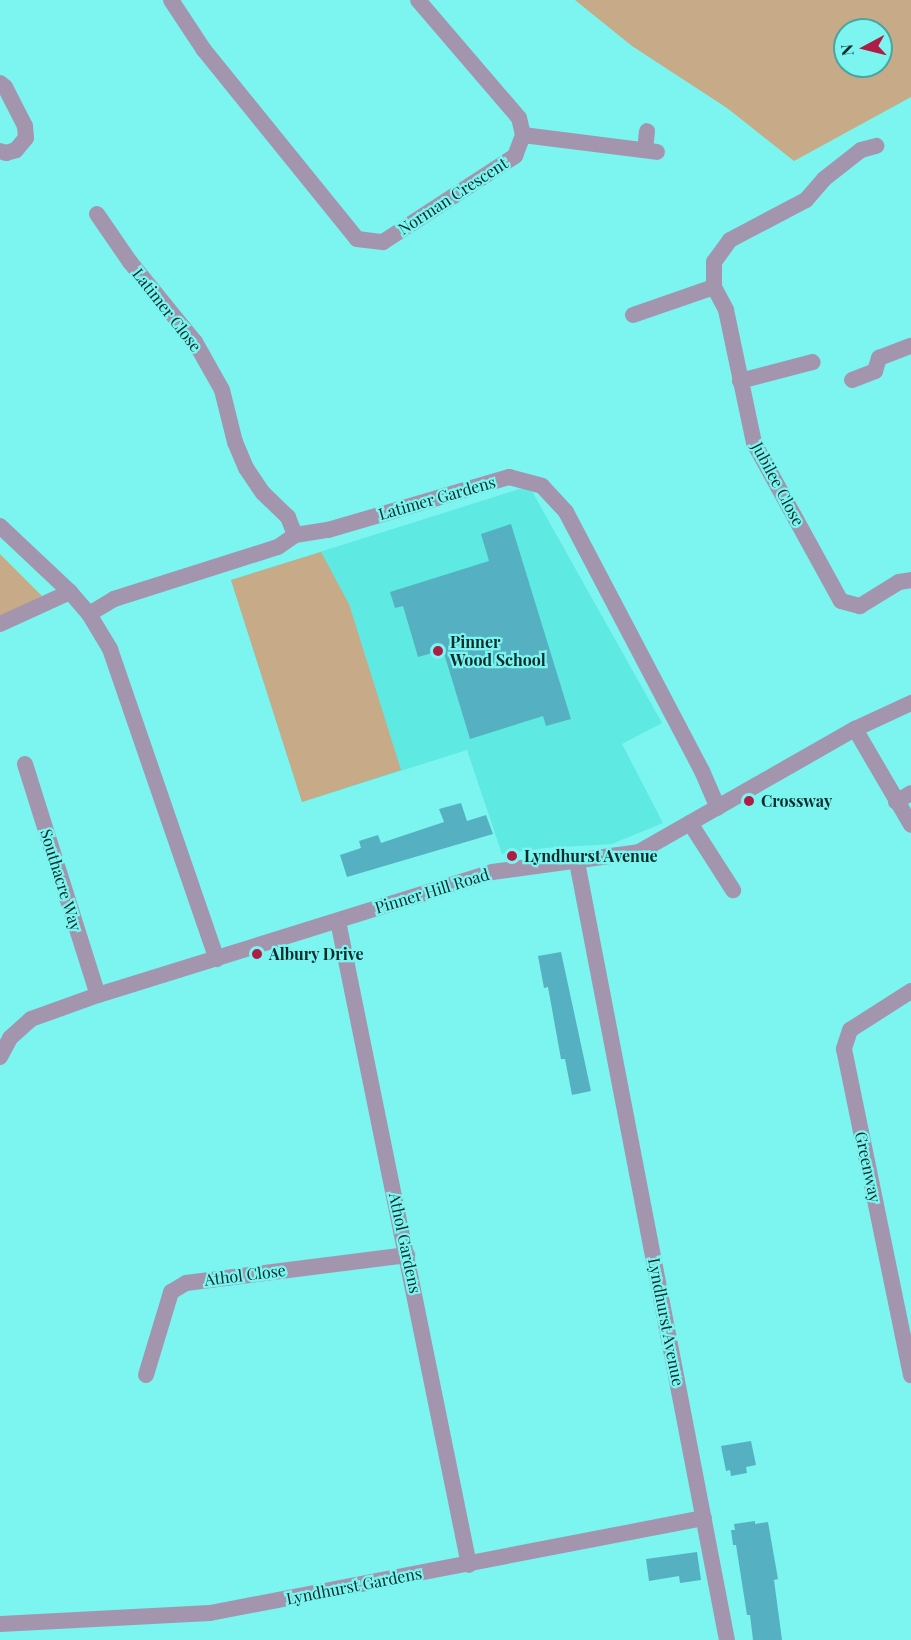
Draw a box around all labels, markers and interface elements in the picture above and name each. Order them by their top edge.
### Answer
north arrow [833,18,893,78]
text: N [835,43,858,57]
street label: Norman Crescent [395,153,511,239]
street label: Latimer Close [128,264,206,356]
street label: Jubilee Close [748,439,808,529]
street label: Latimer Gardens [376,472,498,524]
place label: Pinner Wood School [450,632,546,670]
marker: Pinner Wood School [431,644,445,658]
place label: Crossway [761,791,832,811]
marker: Crossway [742,794,756,808]
street label: Southacre Way [36,827,86,933]
place label: Lyndhurst Avenue [524,846,658,866]
marker: Lyndhurst Avenue [505,849,519,863]
street label: Pinner Hill Road [372,864,492,918]
place label: Albury Drive [269,944,364,964]
marker: Albury Drive [250,947,264,961]
street label: Greenway [851,1130,885,1204]
street label: Athol Gardens [385,1191,425,1295]
street label: Lyndhurst Avenue [644,1256,688,1388]
street label: Athol Close [203,1260,287,1290]
street label: Lyndhurst Gardens [284,1563,424,1609]

